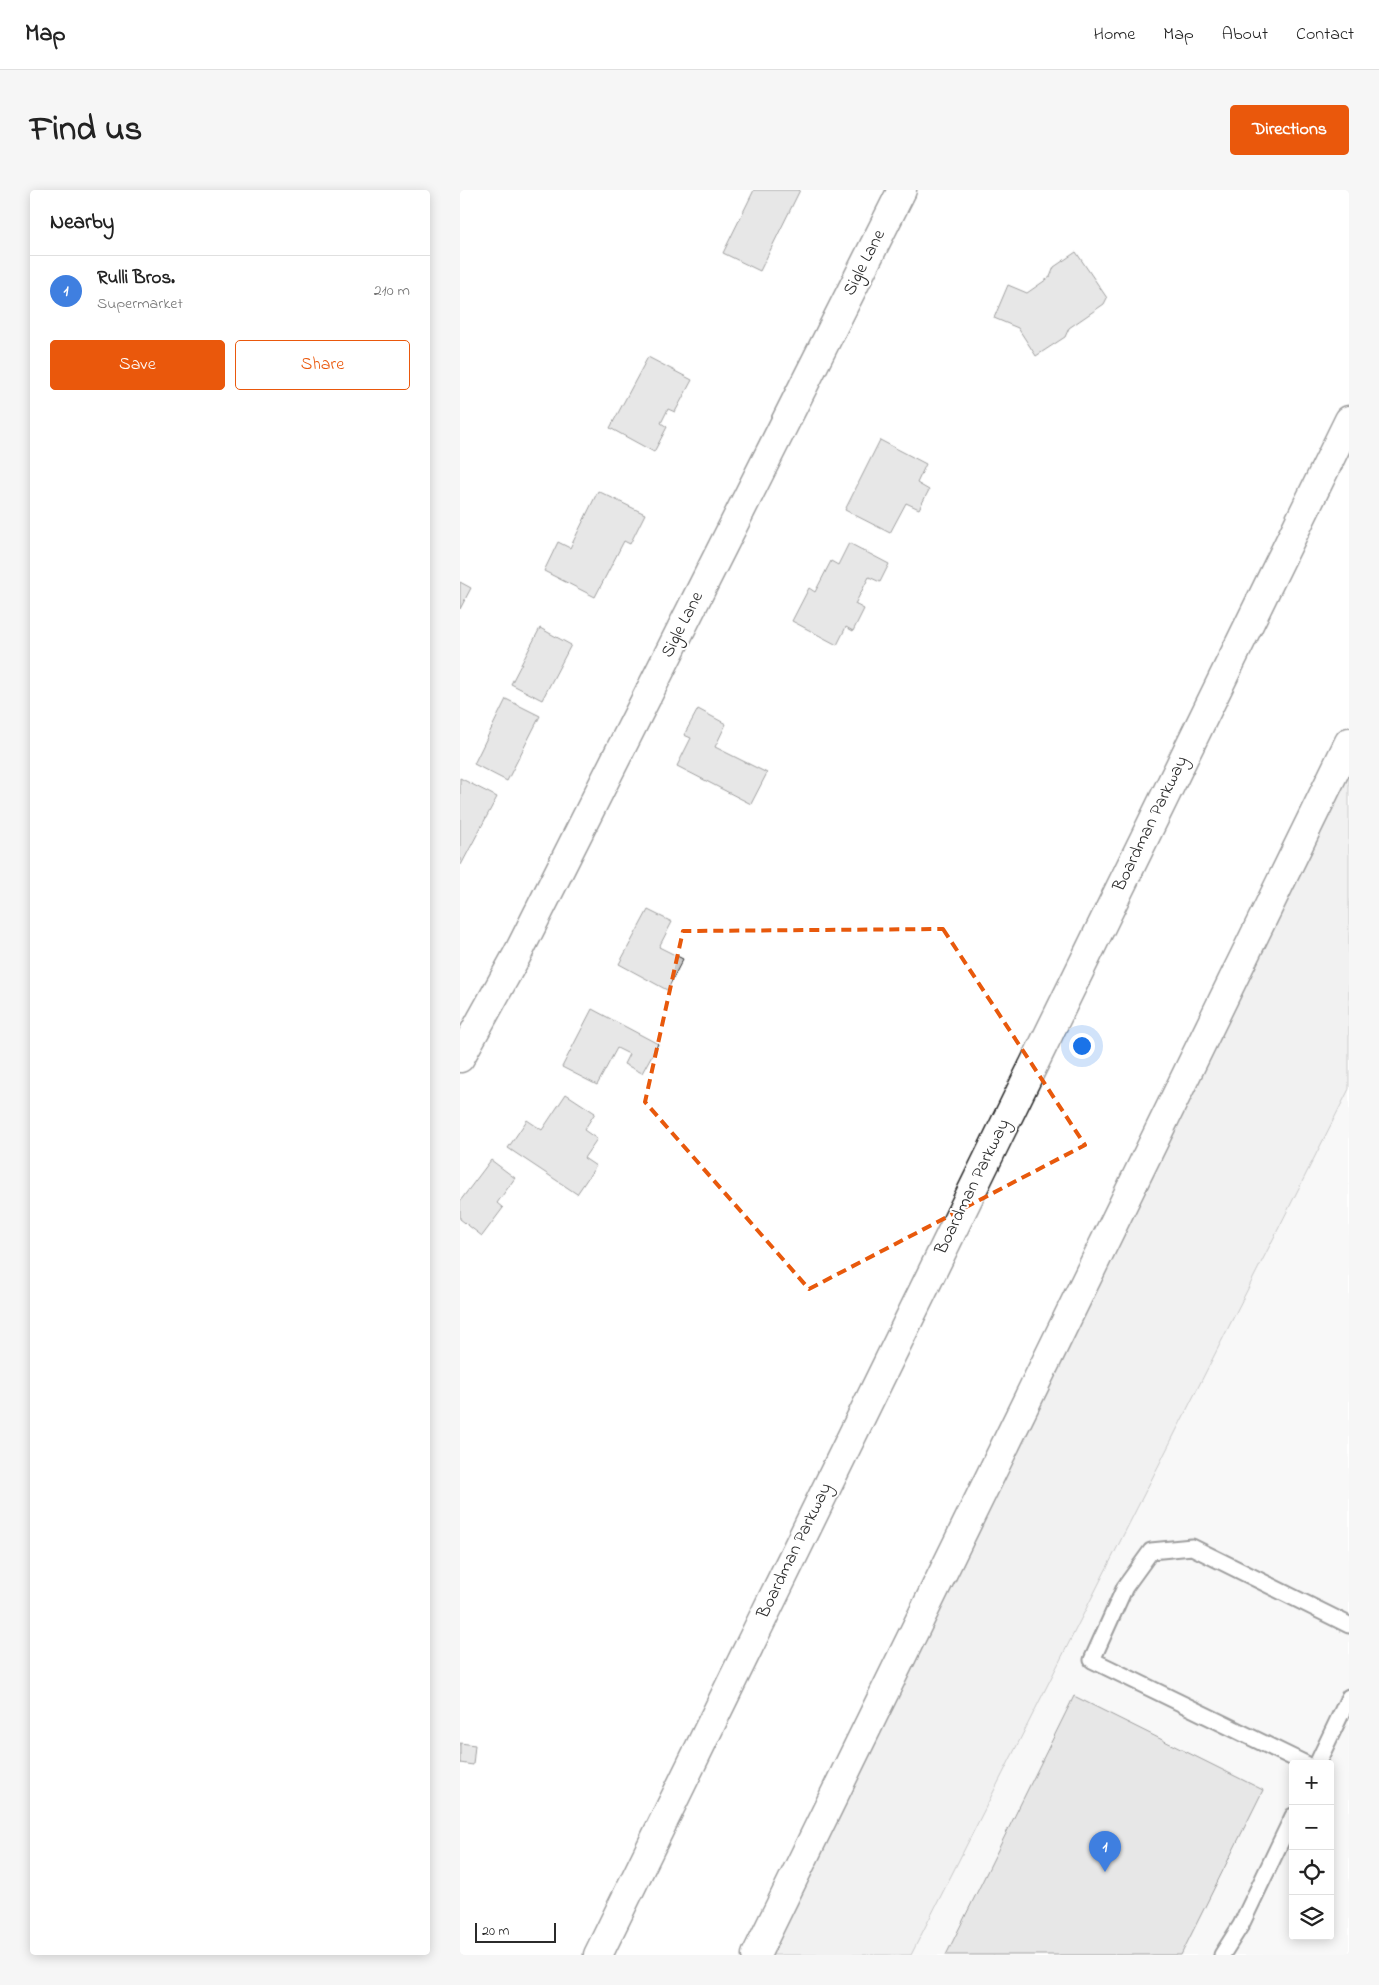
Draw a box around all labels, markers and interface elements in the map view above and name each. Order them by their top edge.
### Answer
text: Map [25,17,66,52]
text: Home [1094,22,1135,48]
text: Map [1163,22,1194,48]
text: About [1222,22,1268,48]
text: Contact [1296,22,1354,48]
text: Find us [30,105,142,156]
button: Directions [1230,105,1349,155]
text: Nearby [50,208,114,238]
street label: Sigle Lane [837,225,894,301]
text: Rulli Bros. [97,265,175,292]
text: 1 [63,279,69,303]
text: 210 m [374,279,410,303]
text: Supermarket [97,292,183,316]
button: Save [50,340,225,390]
button: Share [235,340,410,390]
street label: Sigle Lane [655,587,712,663]
street label: Boardman Parkway [1106,752,1195,897]
your location [1069,1033,1095,1059]
street label: Boardman Parkway [928,1115,1017,1260]
street label: Boardman Parkway [750,1479,839,1624]
map controls [1289,1760,1334,1940]
button: + [1289,1760,1334,1805]
button: − [1289,1805,1334,1850]
pin: 1 [1089,1831,1121,1872]
button: locate [1289,1850,1334,1895]
button: layers [1289,1895,1334,1940]
scale bar [475,1920,556,1943]
text: 20 m [482,1921,509,1942]

